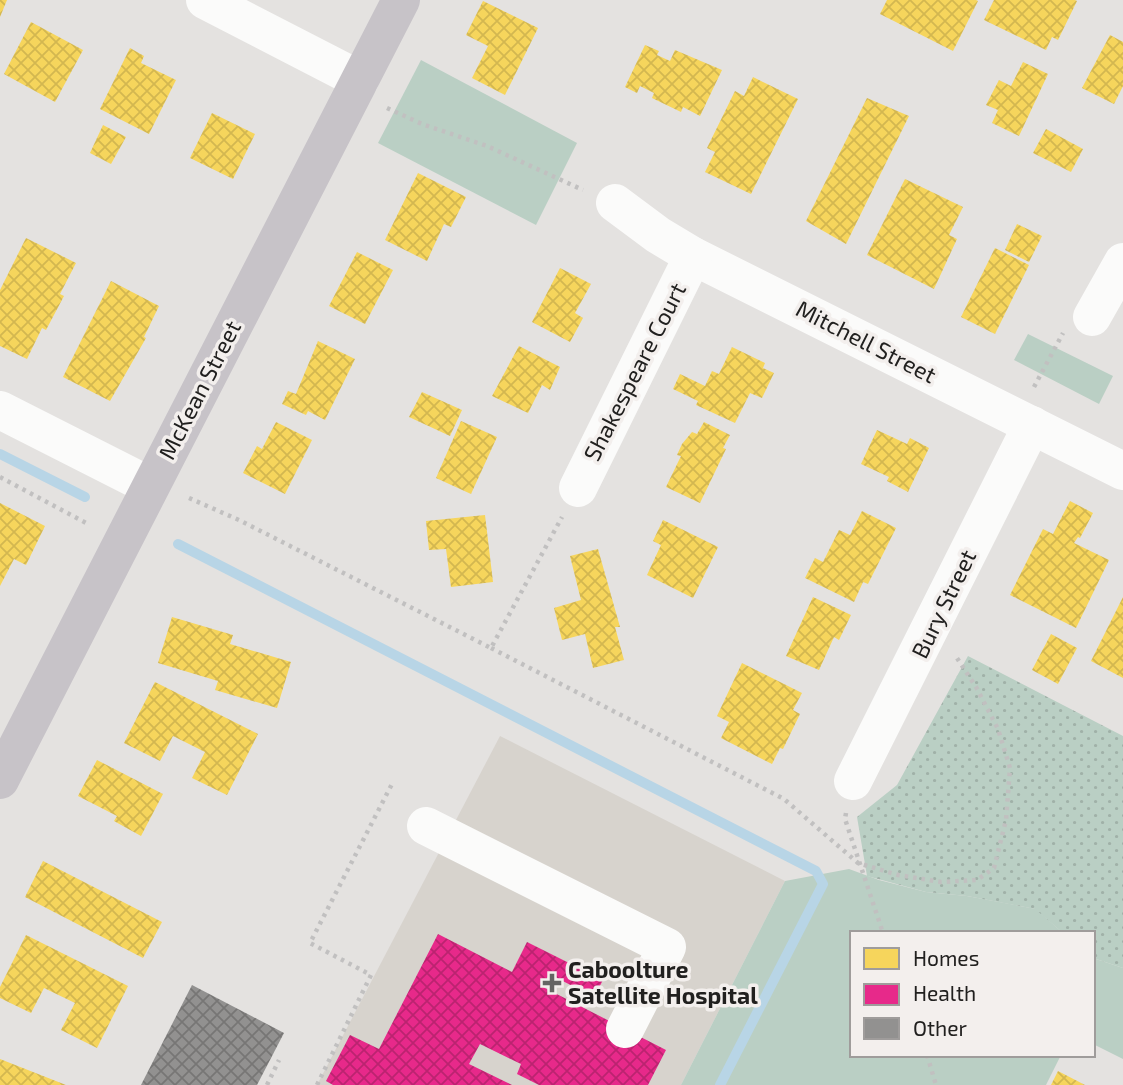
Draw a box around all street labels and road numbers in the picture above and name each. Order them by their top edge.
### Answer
street label: Shakespeare Court [577,278,691,465]
street label: Mitchell Street [792,294,942,389]
street label: McKean Street [152,315,246,464]
street label: Bury Street [905,545,981,662]

